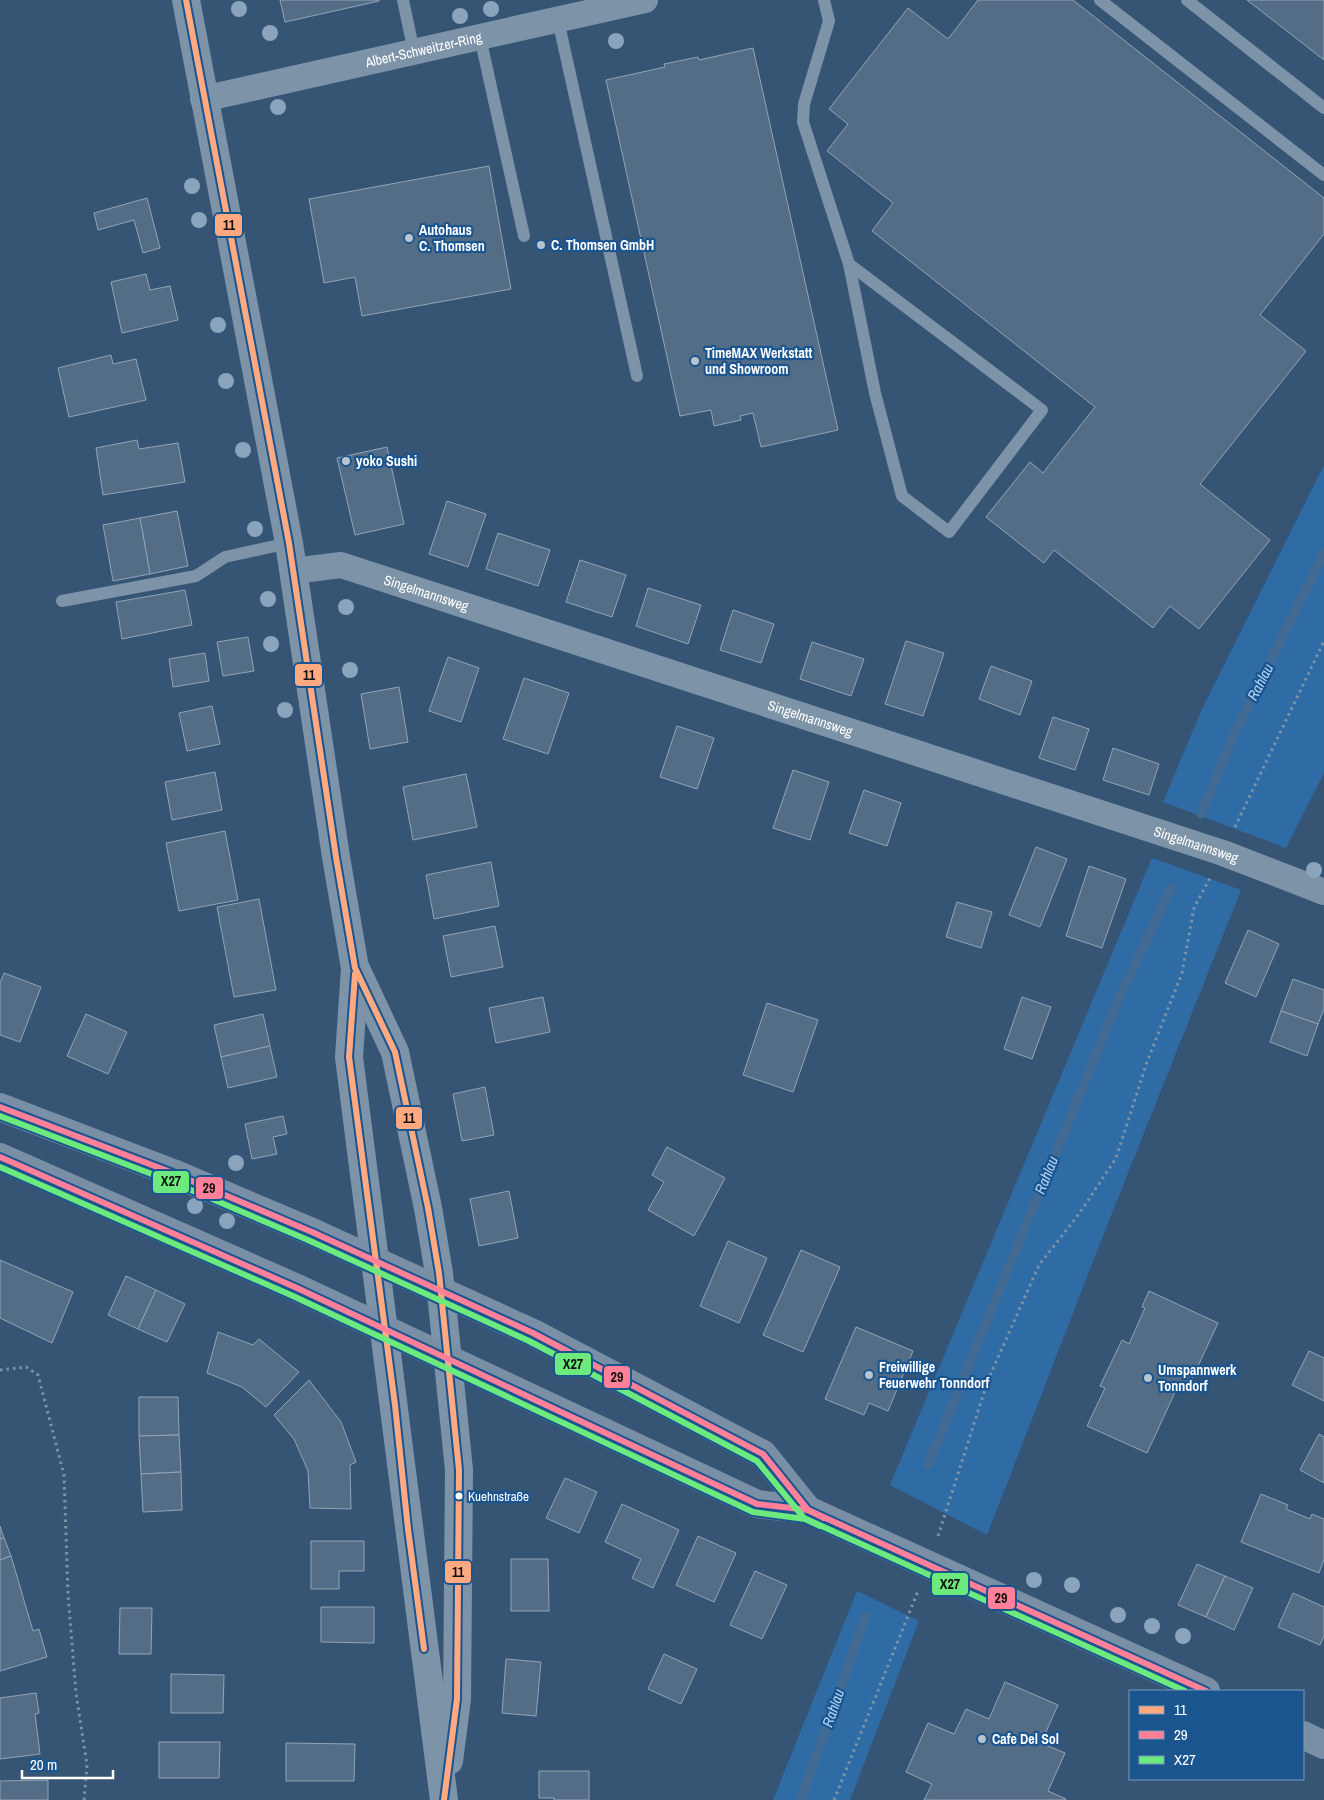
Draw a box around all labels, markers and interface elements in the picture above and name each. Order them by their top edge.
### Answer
street label: Albert-Schweitzer-Ring [363,28,484,72]
line badge: 11 [214,213,243,237]
text: 11 [223,216,236,234]
place label: Autohaus C. Thomsen [419,221,485,255]
marker: Autohaus C. Thomsen [403,232,415,244]
place label: C. Thomsen GmbH [551,236,654,254]
marker: C. Thomsen GmbH [535,239,547,251]
place label: TimeMAX Werkstatt und Showroom [705,344,813,378]
marker: TimeMAX Werkstatt und Showroom [689,355,701,367]
place label: yoko Sushi [356,452,417,470]
marker: yoko Sushi [340,455,352,467]
street label: Singelmannsweg [381,571,471,615]
water label: Rahlau [1242,660,1278,704]
line badge: 11 [294,663,323,687]
text: 11 [303,666,316,684]
street label: Singelmannsweg [766,696,856,741]
street label: Singelmannsweg [1151,822,1242,867]
line badge: 11 [395,1106,423,1130]
text: 11 [403,1109,416,1127]
water label: Rahlau [1029,1153,1063,1197]
line badge: X27 [152,1170,190,1194]
text: X27 [161,1172,182,1190]
line badge: 29 [195,1176,224,1200]
text: 29 [203,1179,215,1197]
line badge: X27 [554,1352,592,1376]
text: X27 [563,1355,584,1373]
place label: Freiwillige Feuerwehr Tonndorf [879,1358,989,1392]
place label: Umspannwerk Tonndorf [1158,1361,1237,1395]
line badge: 29 [603,1365,631,1389]
text: 29 [611,1368,623,1386]
marker: Freiwillige Feuerwehr Tonndorf [863,1369,875,1381]
marker: Umspannwerk Tonndorf [1142,1372,1154,1384]
place label: Kuehnstraße [468,1488,529,1505]
marker: Kuehnstraße [454,1491,464,1501]
line badge: 11 [444,1560,472,1584]
text: 11 [452,1563,465,1581]
line badge: X27 [931,1572,969,1596]
text: X27 [940,1575,961,1593]
line badge: 29 [987,1586,1016,1610]
text: 29 [995,1589,1007,1607]
water label: Rahlau [817,1686,849,1730]
legend [1129,1690,1304,1780]
text: 11 [1174,1699,1187,1720]
text: 29 [1174,1724,1188,1745]
place label: Cafe Del Sol [992,1730,1059,1748]
marker: Cafe Del Sol [976,1733,988,1745]
scale bar [22,1748,114,1780]
text: X27 [1174,1749,1196,1770]
text: 20 m [30,1754,57,1775]

